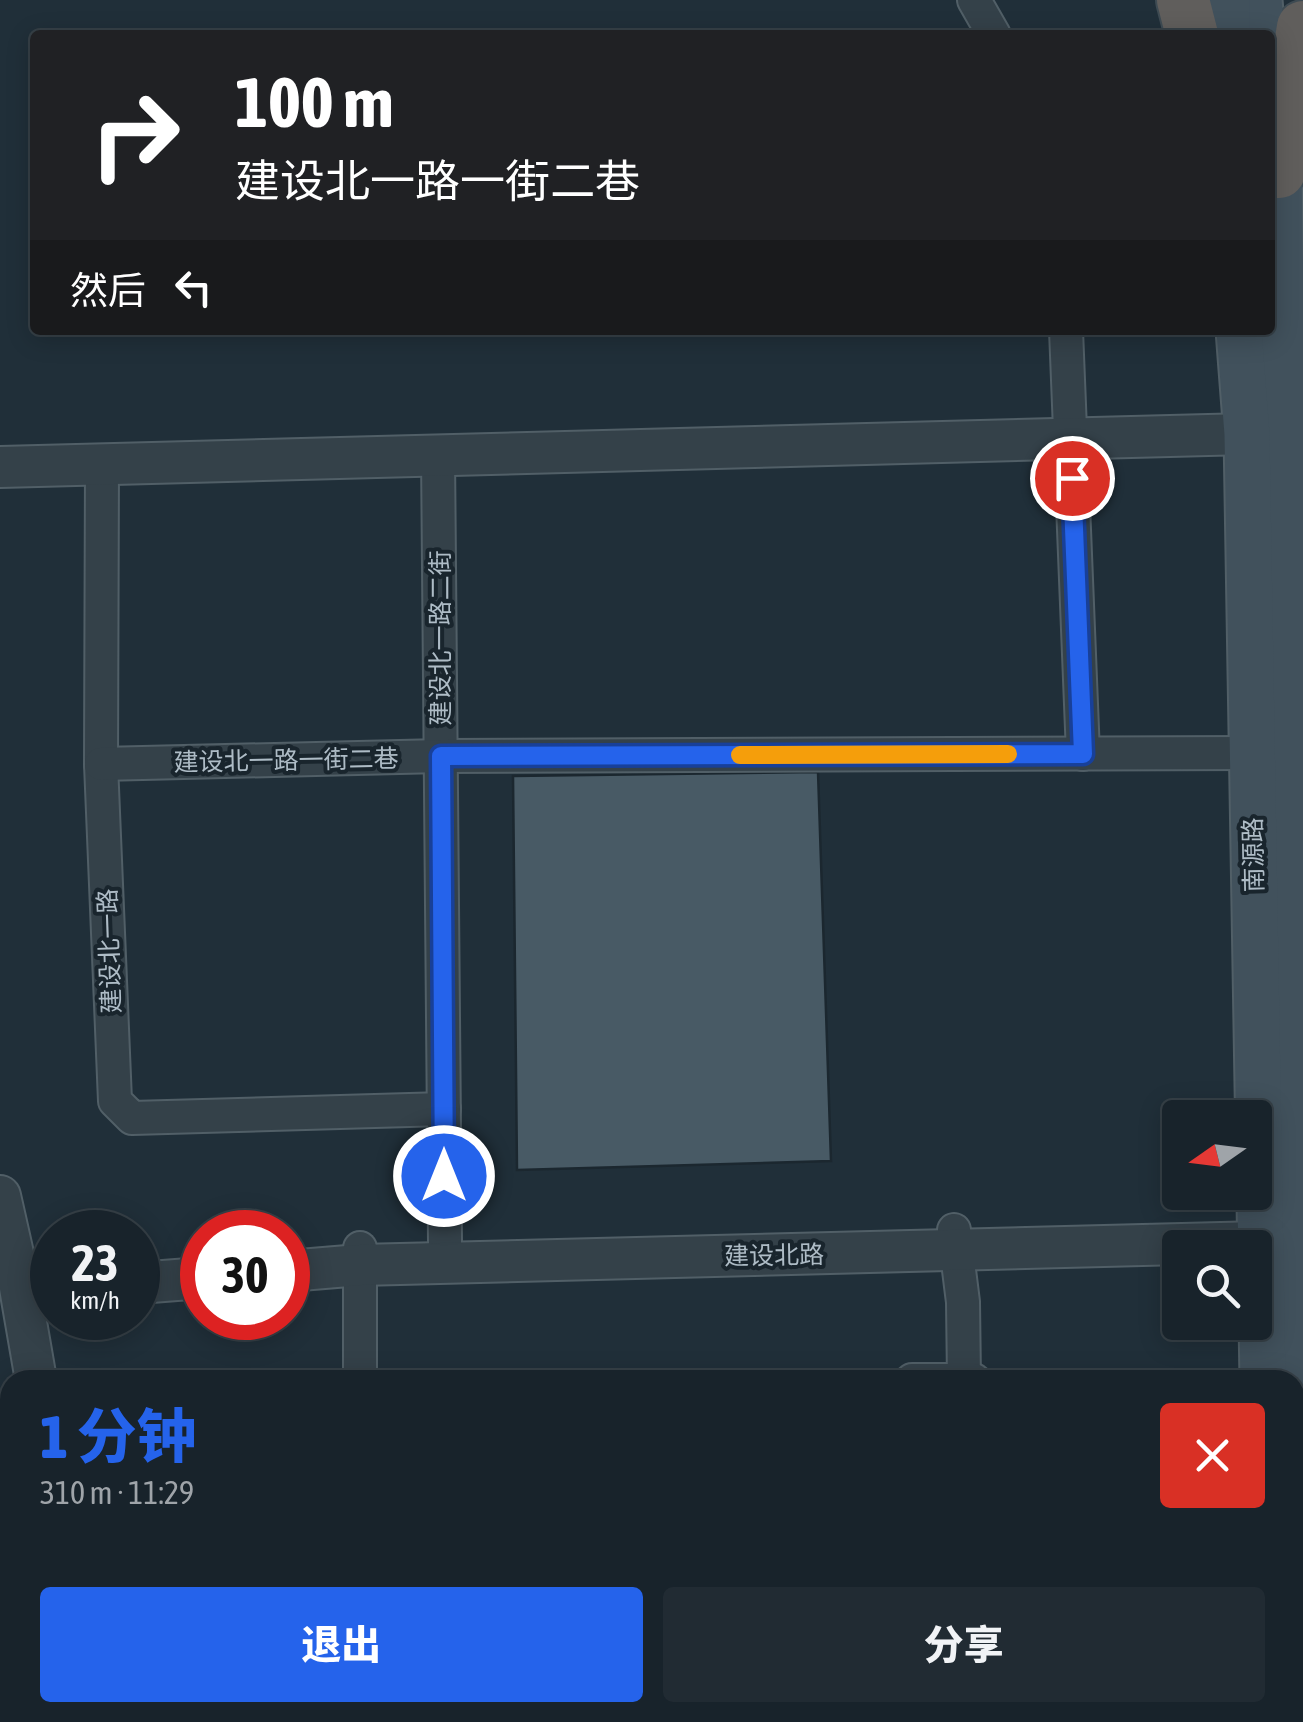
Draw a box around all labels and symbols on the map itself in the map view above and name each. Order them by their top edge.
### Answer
pin [1030,436,1115,521]
street label: 建设北一路二街 [426,550,454,726]
street label: 建设北一路一街二巷 [173,744,399,776]
street label: 南源路 [1238,817,1268,893]
street label: 建设北一路 [93,888,125,1014]
north arrow [1162,1100,1272,1210]
position arrow [392,1124,496,1228]
speed limit sign: 30 [180,1210,310,1340]
street label: 建设北路 [724,1240,824,1270]

